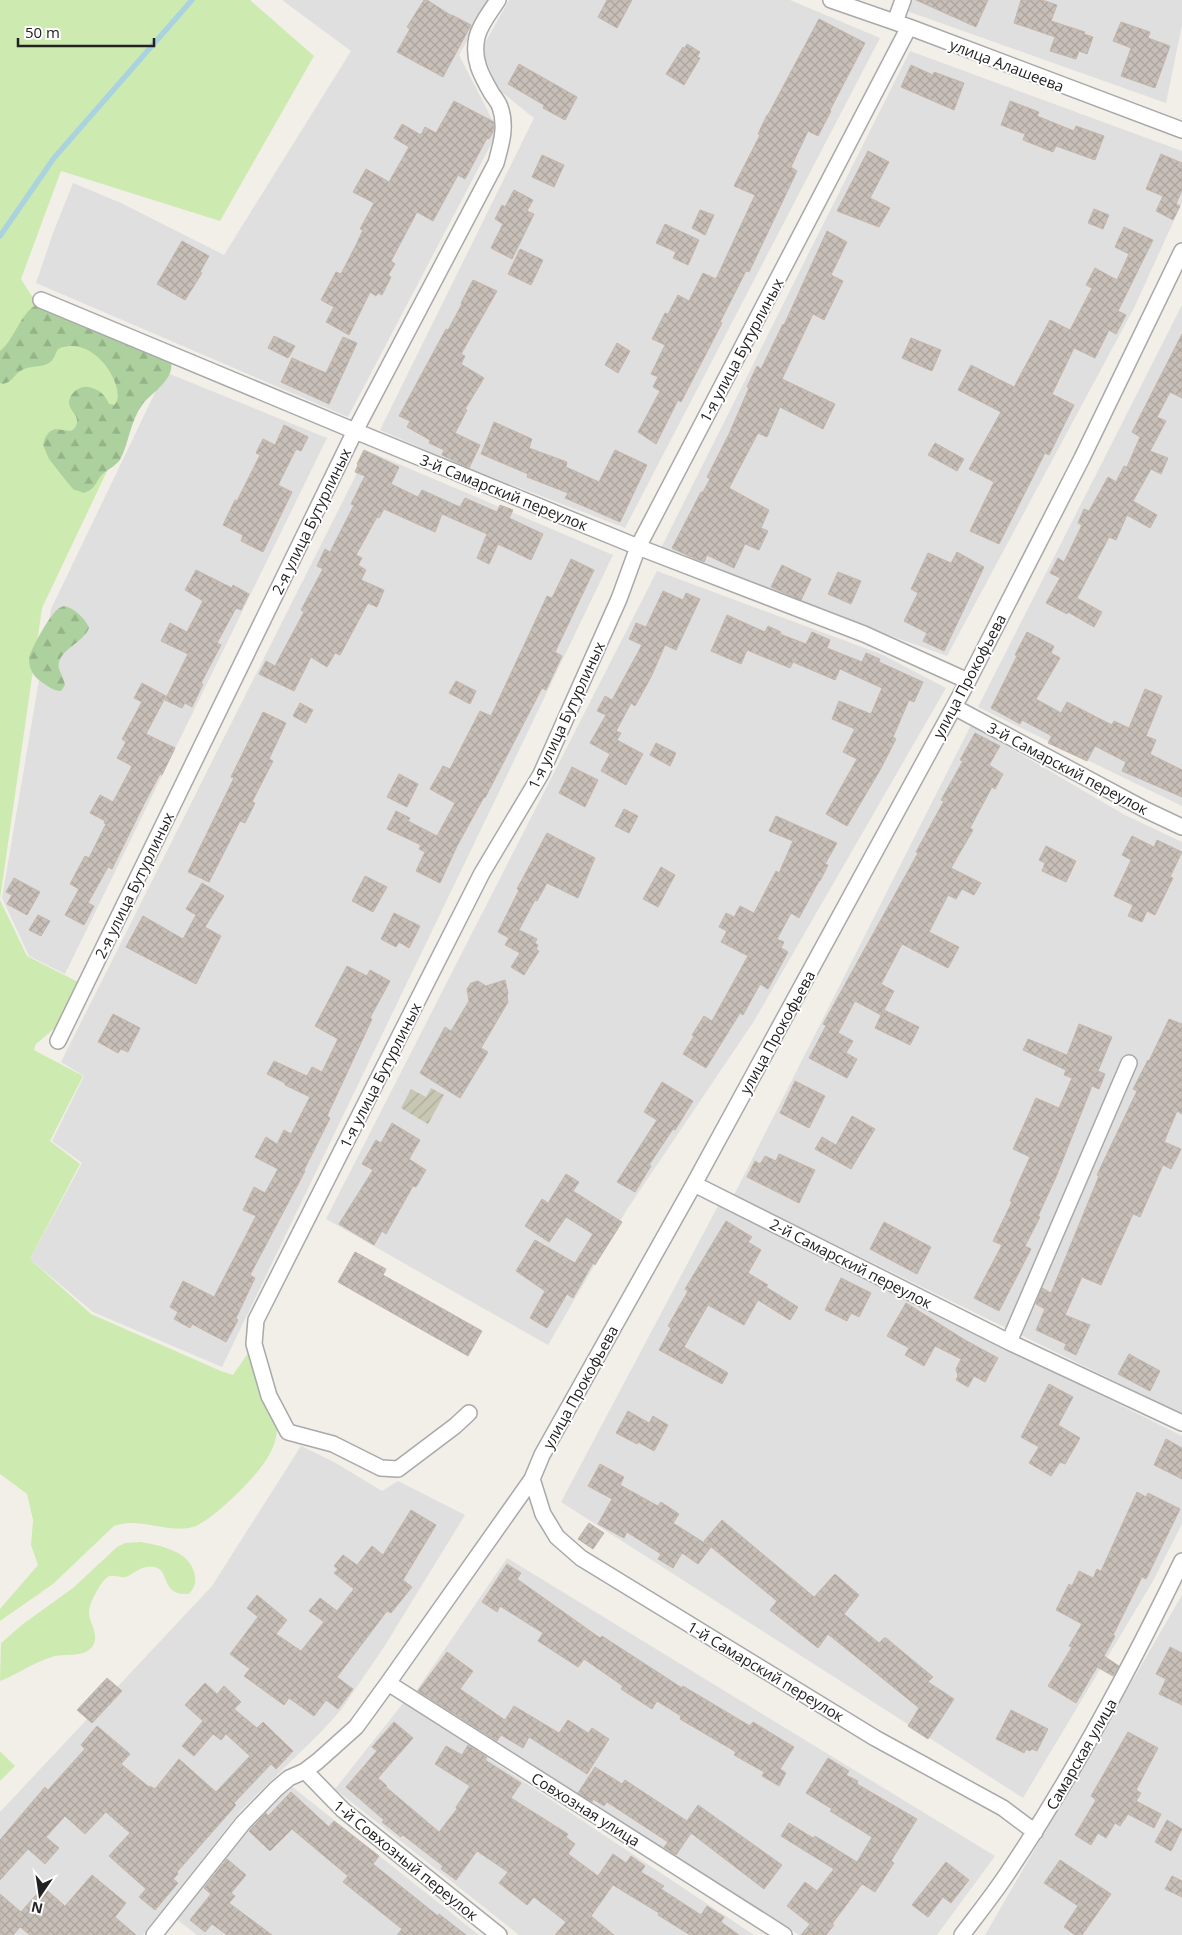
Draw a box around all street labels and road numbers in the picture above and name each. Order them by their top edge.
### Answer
street label: улица Алашеева [947,34,1067,96]
street label: 1-я улица Бутурлиных [695,274,788,425]
street label: 2-я улица Бутурлиных [267,444,355,597]
street label: 3-й Самарский переулок [417,449,591,535]
street label: улица Прокофьева [928,610,1010,742]
street label: 1-я улица Бутурлиных [523,638,609,792]
street label: 3-й Самарский переулок [984,717,1152,819]
street label: 2-я улица Бутурлиных [90,808,178,961]
street label: улица Прокофьева [735,967,819,1097]
street label: 1-я улица Бутурлиных [335,999,425,1151]
street label: 2-й Самарский переулок [767,1213,936,1313]
street label: улица Прокофьева [538,1322,622,1452]
street label: 1-й Самарский переулок [684,1616,848,1726]
street label: Самарская улица [1041,1695,1121,1813]
street label: Совхозная улица [528,1768,644,1850]
street label: 1-й Совхозный переулок [329,1795,483,1925]

